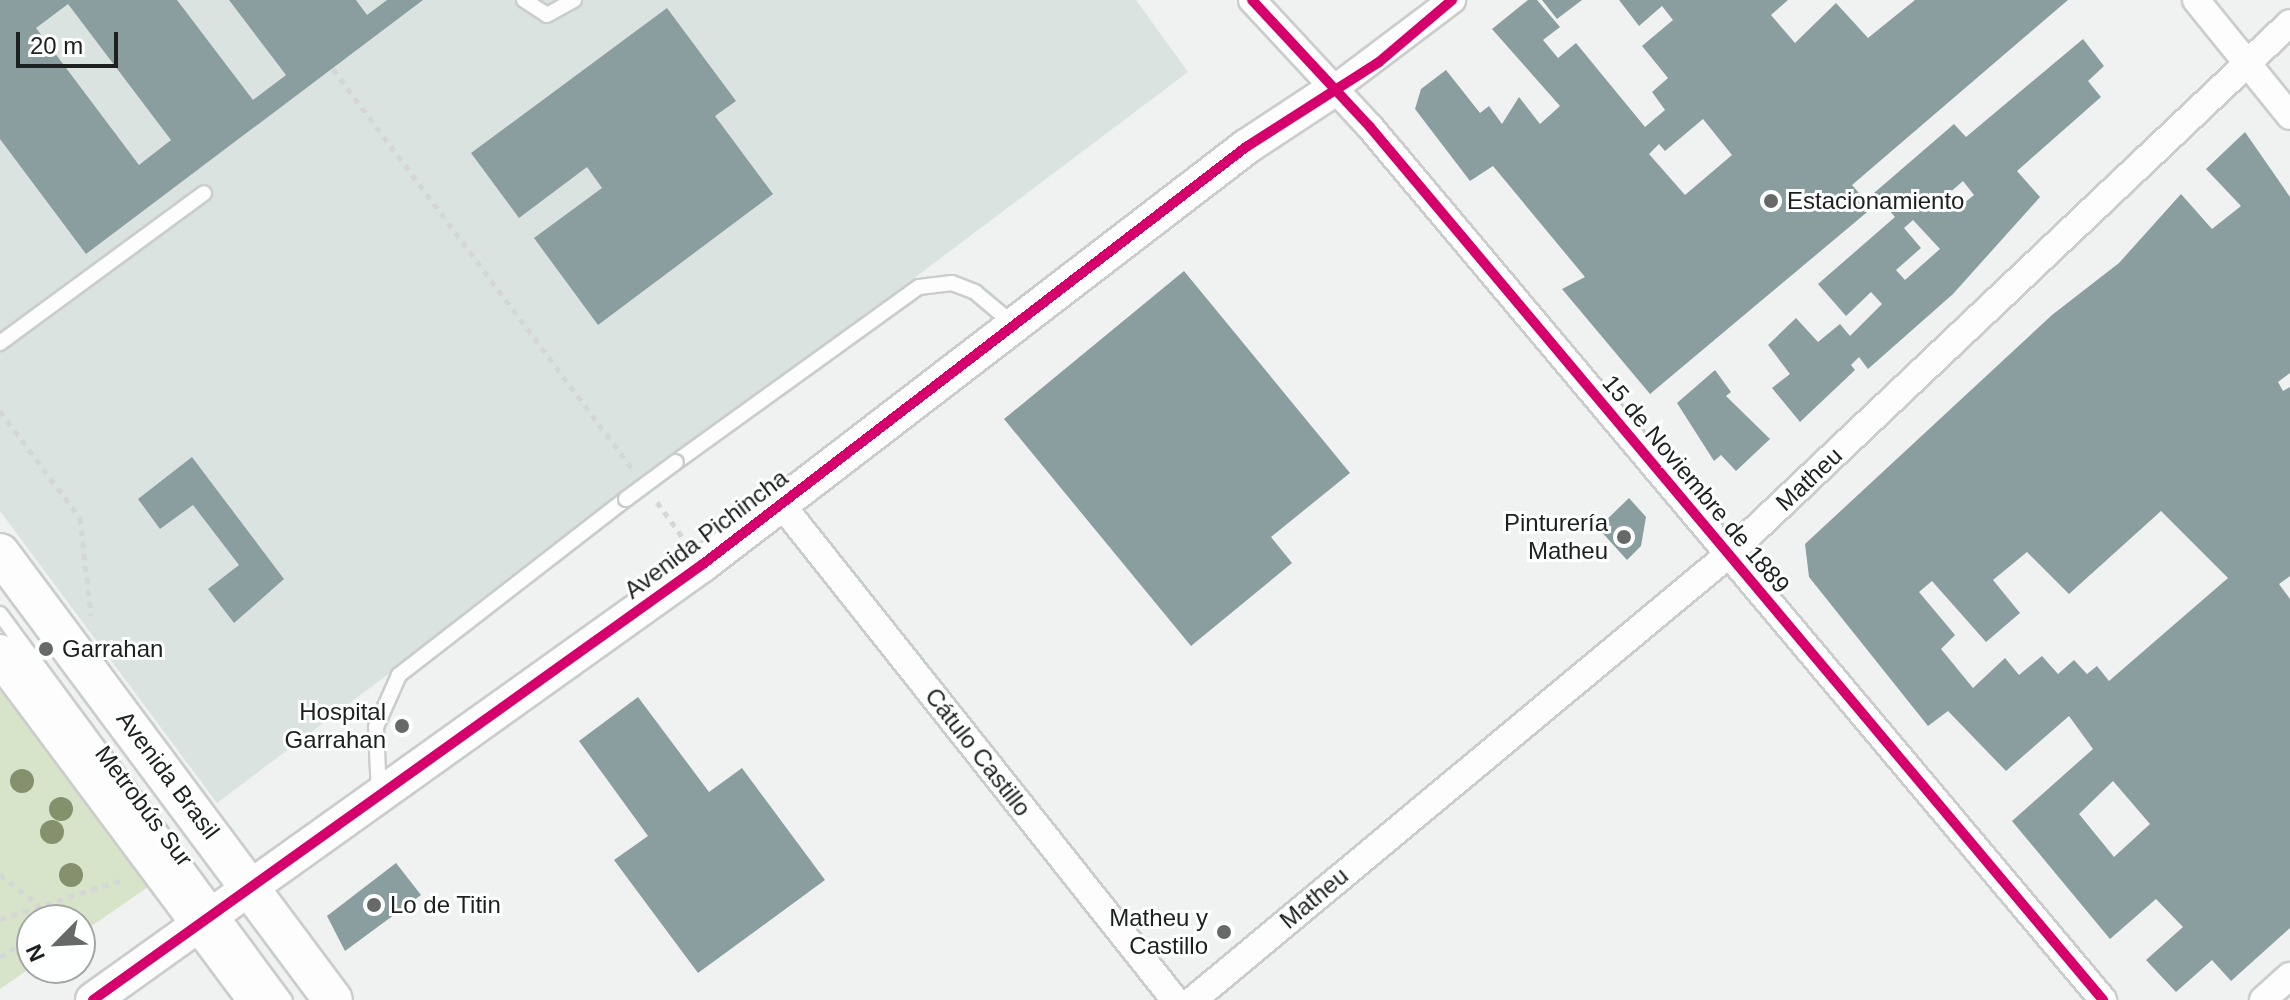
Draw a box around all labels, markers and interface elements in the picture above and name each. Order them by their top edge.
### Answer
scale bar [20,16,122,66]
text: 20 m [30,32,83,59]
place label: Estacionamiento [1787,187,1964,215]
marker: Estacionamiento [1762,192,1780,210]
street label: 15 de Noviembre de 1889 [1596,369,1796,599]
street label: Matheu [1770,441,1848,517]
street label: Avenida Pichincha [619,463,793,605]
place label: Pinturería Matheu [1504,509,1608,565]
marker: Pinturería Matheu [1615,528,1633,546]
place label: Garrahan [62,635,163,663]
marker: Garrahan [37,640,55,658]
street label: Cátulo Castillo [919,682,1037,822]
place label: Hospital Garrahan [285,698,386,754]
street label: Avenida Brasil [110,705,226,845]
marker: Hospital Garrahan [393,717,411,735]
street label: Metrobús Sur [89,740,199,872]
street label: Matheu [1274,861,1354,935]
place label: Lo de Titin [390,891,501,919]
marker: Lo de Titin [365,896,383,914]
north arrow [16,904,96,984]
place label: Matheu y Castillo [1109,904,1208,960]
marker: Matheu y Castillo [1215,923,1233,941]
text: N [21,941,50,966]

